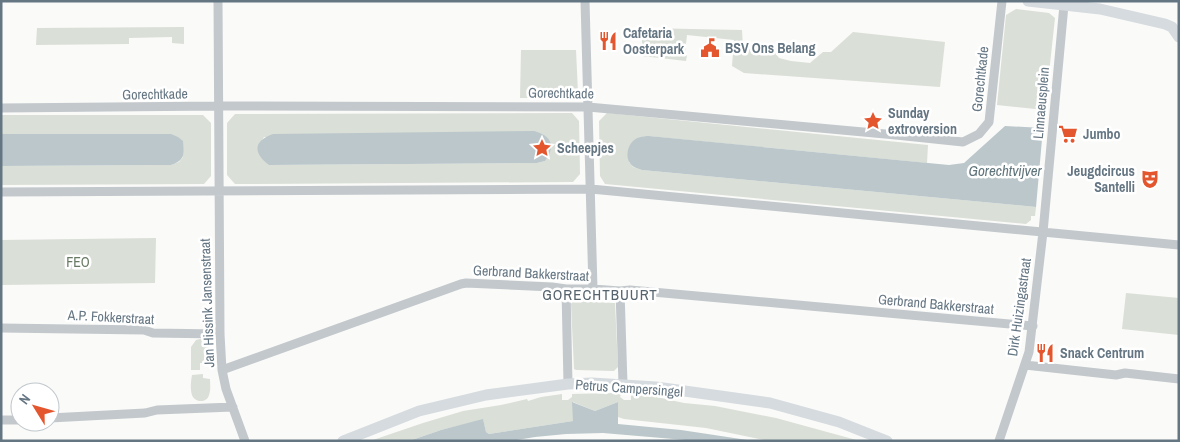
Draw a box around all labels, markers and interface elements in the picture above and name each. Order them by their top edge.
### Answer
place label: Cafetaria Oosterpark [623,24,685,58]
restaurant icon: Cafetaria Oosterpark [597,30,619,52]
public building icon: BSV Ons Belang [699,37,721,59]
place label: BSV Ons Belang [725,39,816,57]
street label: Gorechtkade [968,45,992,113]
street label: Linnaeusplein [1029,66,1053,140]
street label: Gorechtkade [528,83,594,103]
street label: Gorechtkade [122,84,188,104]
place label: Sunday extroversion [888,104,957,138]
place icon: Sunday extroversion [862,110,884,132]
supermarket icon: Jumbo [1057,123,1079,145]
place label: Jumbo [1083,125,1121,143]
place icon: Scheepjes [531,137,553,159]
place label: Scheepjes [557,139,614,157]
water label: Gorechtvijver [968,160,1042,181]
place label: Jeugdcircus Santelli [1067,162,1135,196]
theatre icon: Jeugdcircus Santelli [1139,168,1161,190]
street label: Jan Hissink Jansenstraat [196,238,218,368]
park label: FEO [66,253,90,271]
street label: Dirk Huizingastraat [1003,257,1035,357]
street label: Gerbrand Bakkerstraat [473,261,589,285]
district label: GORECHTBUURT [542,284,658,305]
street label: Gerbrand Bakkerstraat [877,290,995,318]
street label: A.P. Fokkerstraat [66,306,155,328]
restaurant icon: Snack Centrum [1034,342,1056,364]
place label: Snack Centrum [1060,344,1144,362]
street label: Petrus Campersingel [575,375,683,401]
north arrow [10,382,60,432]
text: N [15,390,34,408]

